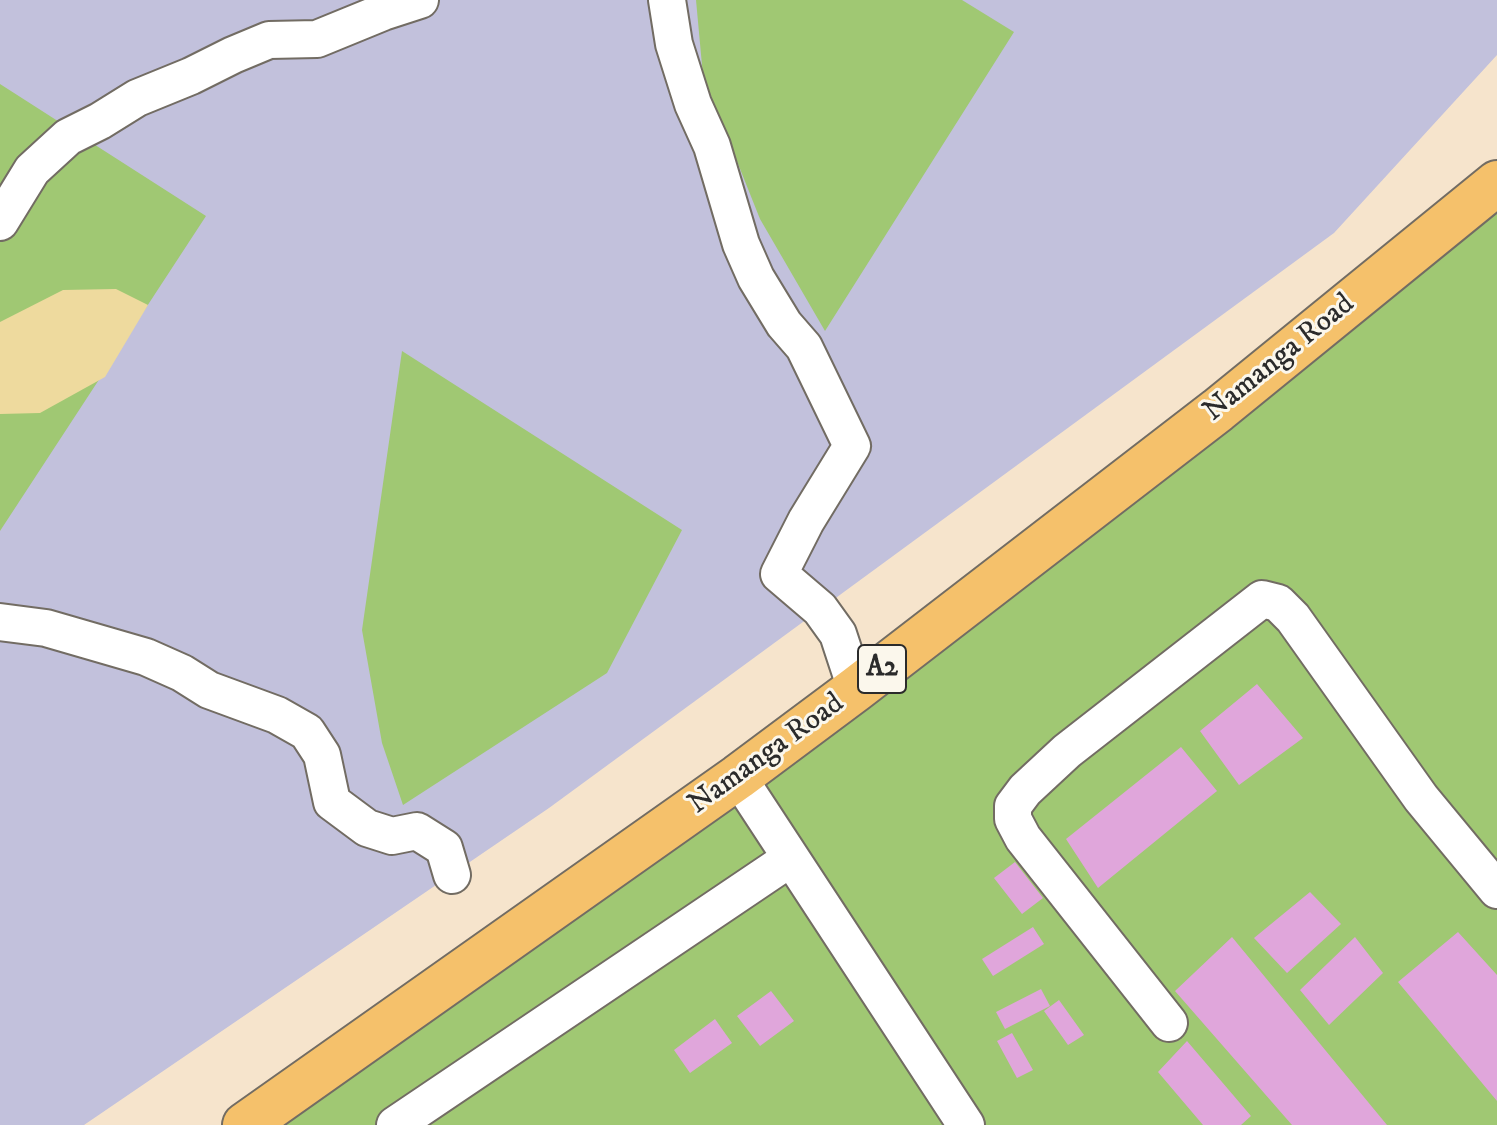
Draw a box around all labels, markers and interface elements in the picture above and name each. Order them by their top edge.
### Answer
street label: Namanga Road [1197,287,1363,431]
road number: A2 [858,645,906,693]
street label: Namanga Road [682,687,852,823]

